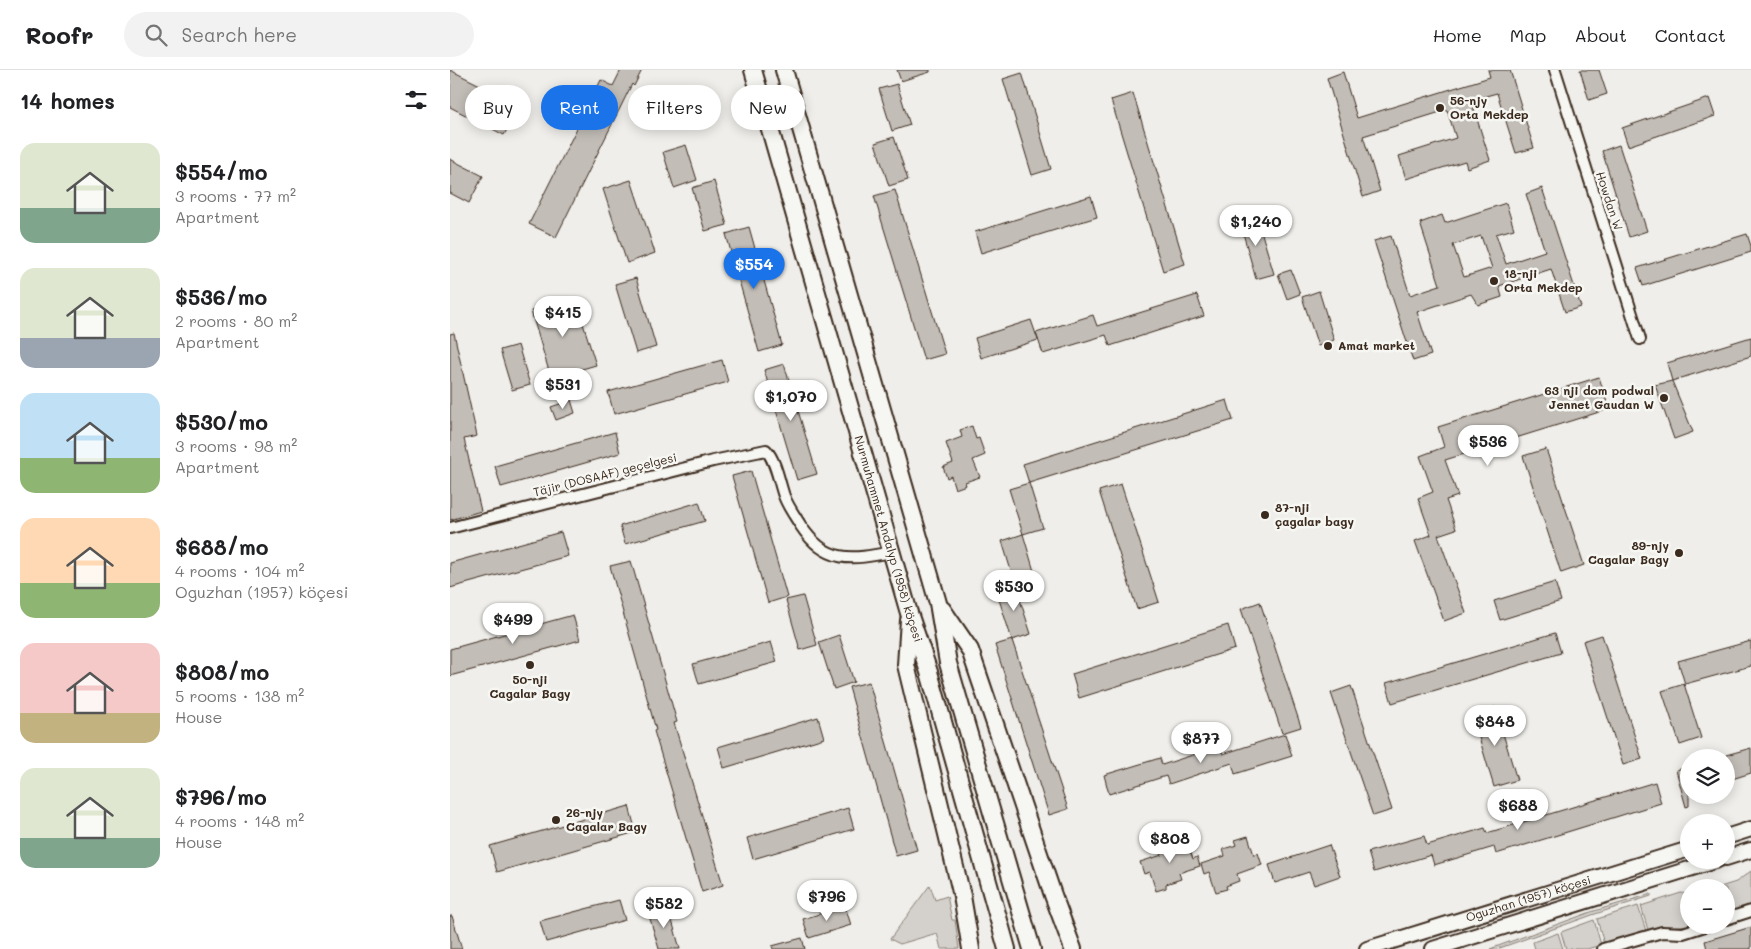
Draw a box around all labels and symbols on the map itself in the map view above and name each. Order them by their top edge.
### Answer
place label: 56-njy Orta Mekdep [1450,92,1529,122]
marker: 56-njy Orta Mekdep [1434,102,1446,114]
street label: Howdan W [1593,169,1627,232]
pin: $1,240 [1215,204,1297,247]
pin: $554 [724,248,784,290]
place label: 18-nji Orta Mekdep [1504,265,1583,295]
marker: 18-nji Orta Mekdep [1488,275,1500,287]
pin: $415 [533,296,593,338]
place label: Amat market [1338,337,1415,353]
marker: Amat market [1322,340,1334,352]
pin: $531 [533,368,593,410]
pin: $1,070 [750,380,832,422]
place label: 63 nji dom podwal Jennet Gaudan W [1544,382,1654,412]
marker: 63 nji dom podwal Jennet Gaudan W [1658,392,1670,404]
pin: $536 [1458,424,1518,467]
street label: Nurmuhammet Andalyp (1958) köçesi [851,433,927,644]
street label: Täjir (DOSAAF) geçelgesi [531,448,678,500]
place label: 87-nji çagalar bagy [1275,499,1354,529]
marker: 87-nji çagalar bagy [1259,509,1271,521]
place label: 89-njy Cagalar Bagy [1588,537,1669,567]
marker: 89-njy Cagalar Bagy [1673,547,1685,559]
pin: $530 [984,570,1044,612]
pin: $499 [483,602,543,645]
marker: 50-nji Cagalar Bagy [524,659,536,671]
place label: 50-nji Cagalar Bagy [489,671,571,701]
pin: $848 [1465,704,1525,747]
pin: $877 [1171,722,1231,764]
pin: $688 [1488,788,1548,831]
place label: 26-njy Cagalar Bagy [566,804,648,834]
marker: 26-njy Cagalar Bagy [550,814,562,826]
pin: $808 [1140,822,1200,864]
street label: Oguzhan (1957) köçesi [1464,871,1593,925]
pin: $796 [797,880,857,922]
pin: $582 [634,886,694,929]

